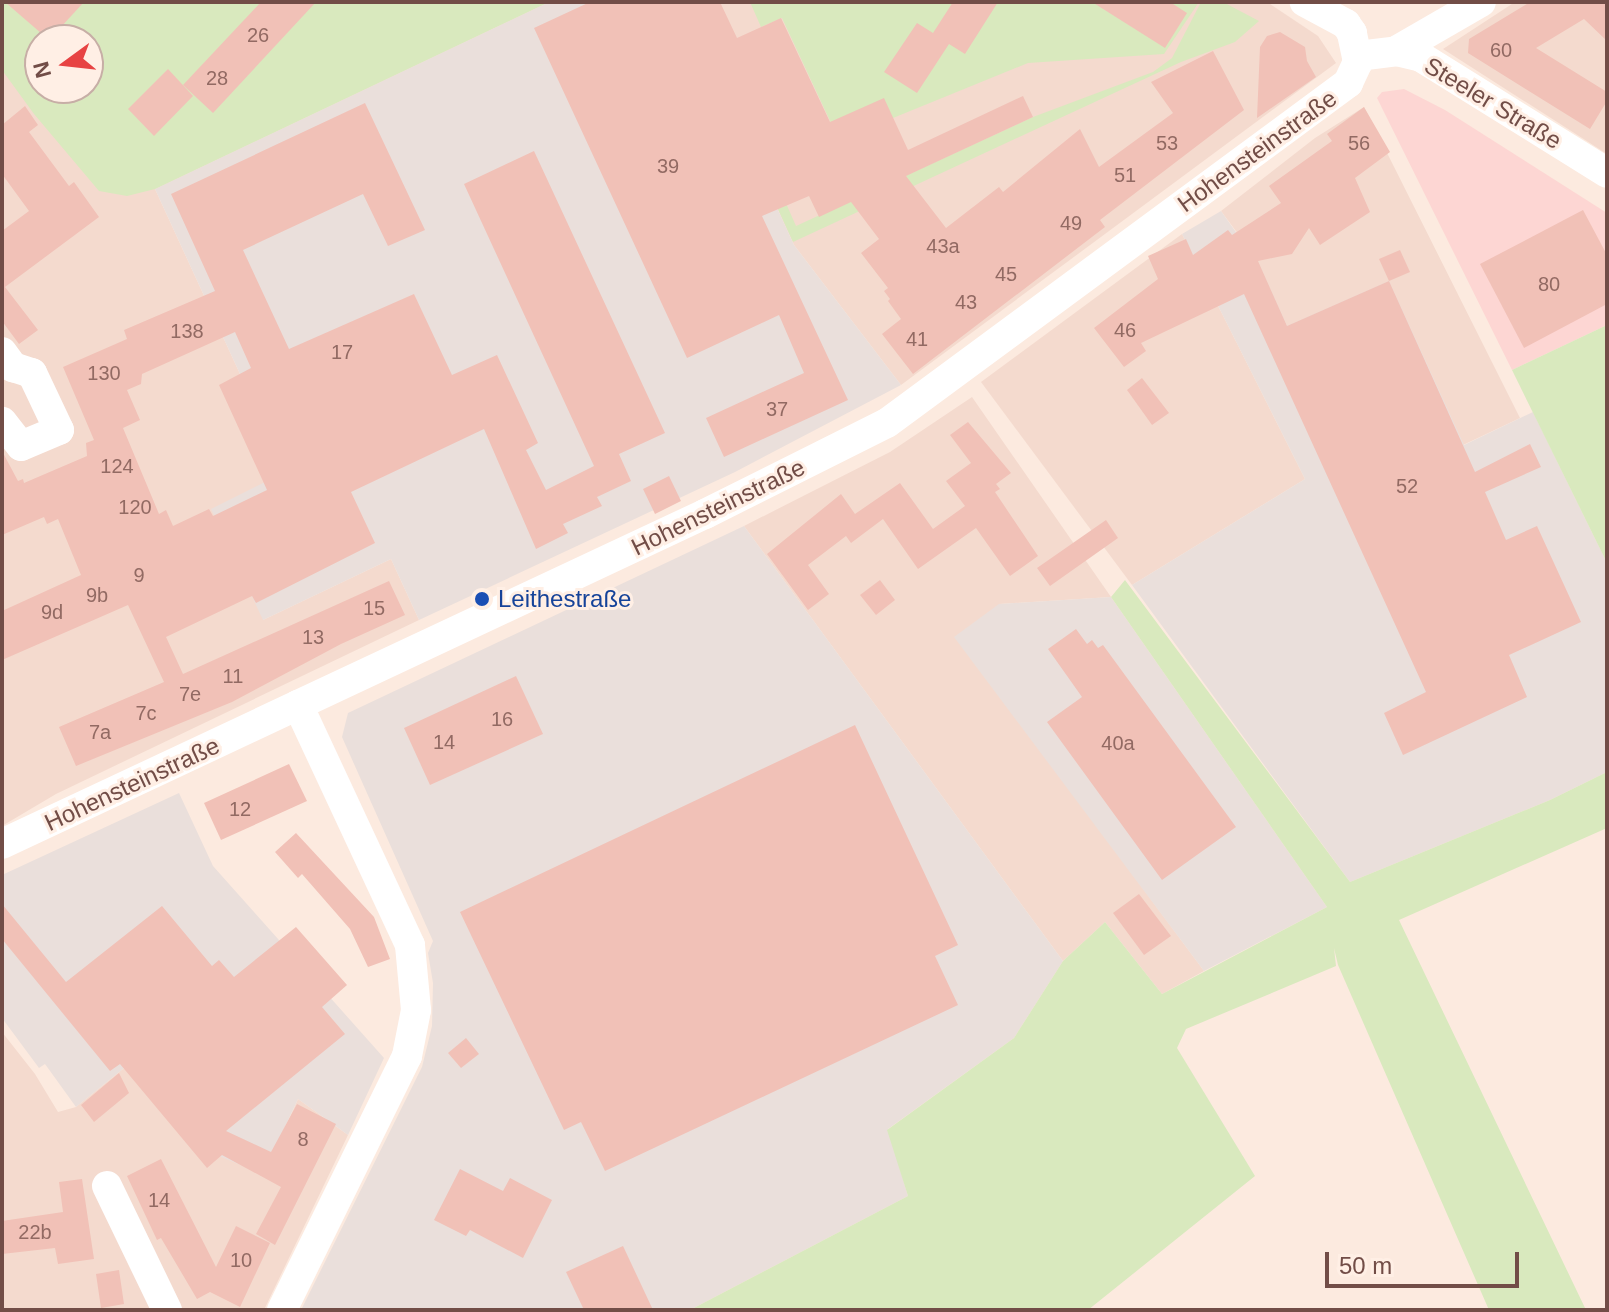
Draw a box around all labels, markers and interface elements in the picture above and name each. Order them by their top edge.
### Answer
house number: 26 [247,23,269,47]
north arrow [24,24,104,104]
house number: 60 [1490,38,1512,62]
street label: Steeler Straße [1419,51,1567,155]
text: N [28,59,56,81]
house number: 28 [206,66,228,90]
street label: Hohensteinstraße [1172,84,1342,218]
house number: 53 [1156,131,1178,155]
house number: 56 [1348,131,1370,155]
house number: 39 [657,154,679,178]
house number: 51 [1114,163,1136,187]
house number: 49 [1060,211,1082,235]
house number: 43a [926,234,960,258]
house number: 45 [995,262,1017,286]
house number: 80 [1538,272,1560,296]
house number: 43 [955,290,977,314]
house number: 46 [1114,318,1136,342]
house number: 138 [170,319,204,343]
house number: 41 [906,327,928,351]
house number: 17 [331,340,353,364]
house number: 130 [87,361,121,385]
house number: 37 [766,397,788,421]
street label: Hohensteinstraße [627,453,809,561]
house number: 124 [100,454,134,478]
house number: 52 [1396,474,1418,498]
house number: 120 [118,495,152,519]
house number: 9 [133,563,145,587]
house number: 9b [86,583,108,607]
place label: Leithestraße [498,585,631,613]
marker: Leithestraße [473,590,491,608]
house number: 15 [363,596,385,620]
house number: 9d [41,600,63,624]
house number: 13 [302,625,324,649]
house number: 11 [223,664,243,688]
house number: 7e [179,682,201,706]
house number: 7c [135,701,157,725]
house number: 16 [491,707,513,731]
house number: 7a [89,720,111,744]
house number: 14 [433,730,455,754]
street label: Hohensteinstraße [40,731,224,837]
house number: 40a [1101,731,1135,755]
house number: 12 [229,797,251,821]
house number: 8 [297,1127,309,1151]
house number: 14 [148,1188,170,1212]
house number: 22b [18,1220,52,1244]
scale bar [1329,1236,1523,1286]
house number: 10 [230,1248,252,1272]
text: 50 m [1339,1252,1392,1279]

